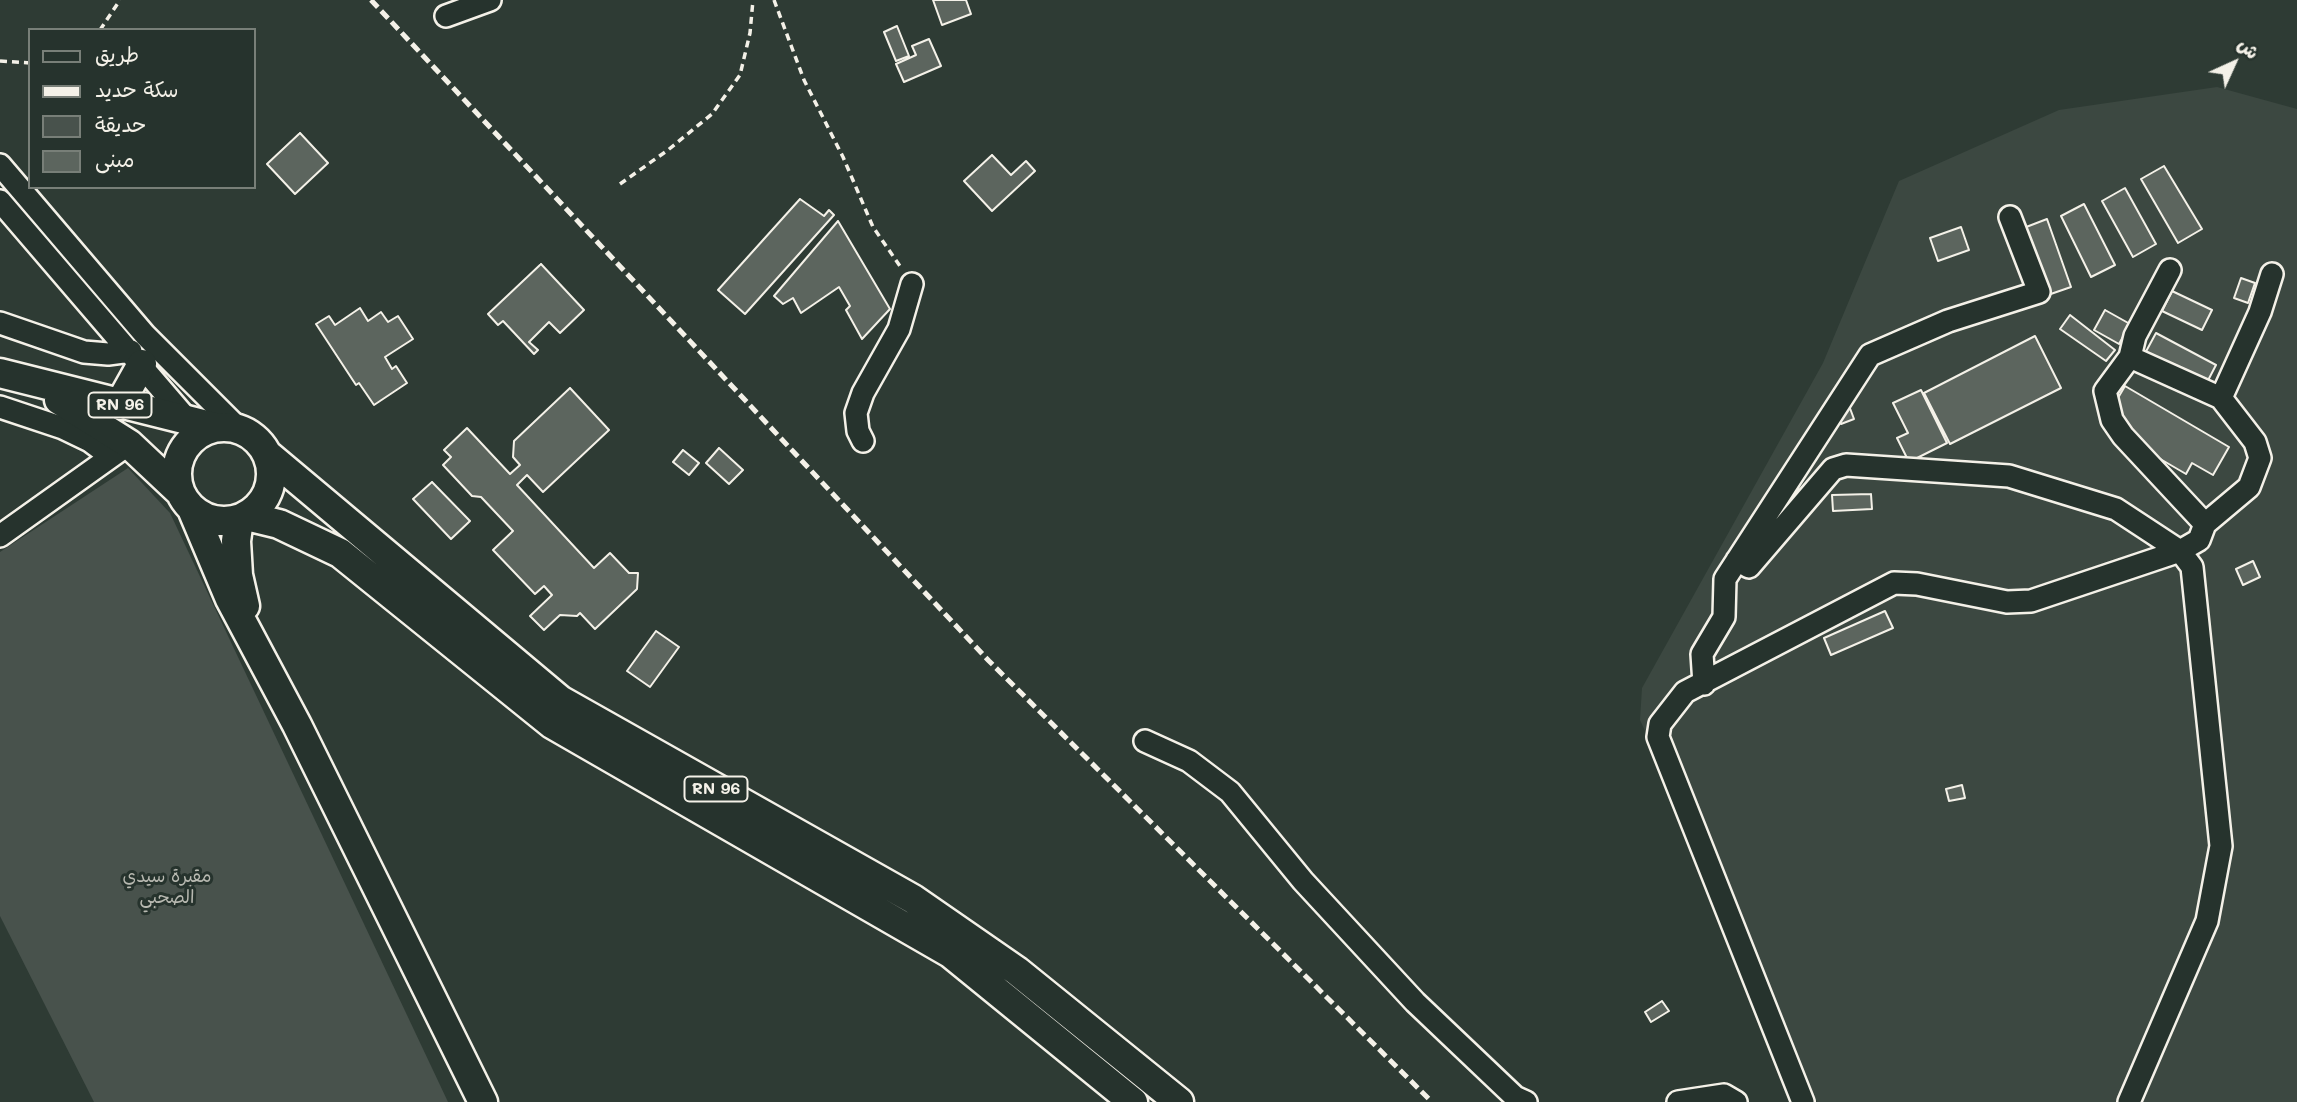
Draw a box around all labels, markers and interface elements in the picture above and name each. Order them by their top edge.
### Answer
legend [28,28,256,189]
north arrow [2199,28,2269,98]
text: ش [2233,32,2265,64]
text: طريق [95,40,139,67]
text: سكة حديد [95,75,179,102]
text: حديقة [95,110,146,137]
text: مبنى [95,145,134,172]
road number: RN 96 [88,392,152,418]
road number: RN 96 [684,776,748,802]
park label: مقبرة سيدي الصحبي [123,865,211,908]

